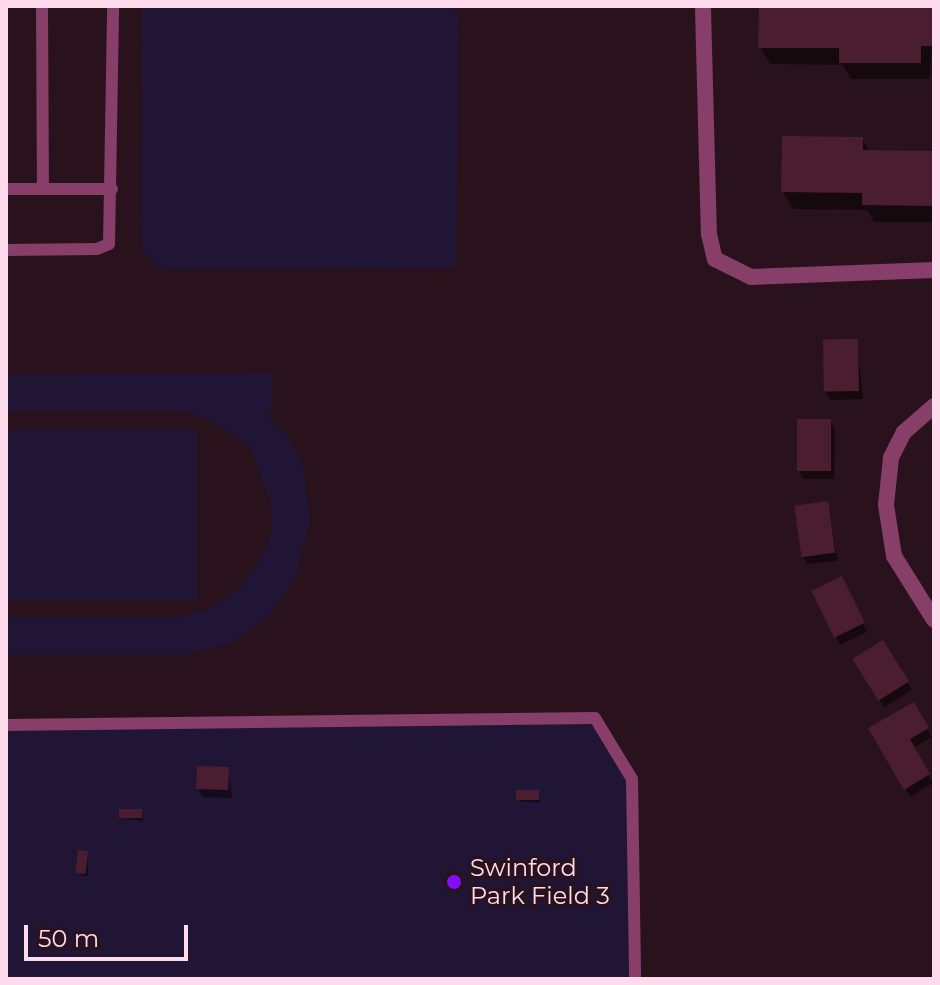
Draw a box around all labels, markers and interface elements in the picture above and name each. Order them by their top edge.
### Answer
place label: Swinford Park Field 3 [470,854,610,910]
marker: Swinford Park Field 3 [445,873,463,891]
scale bar [28,909,192,959]
text: 50 m [38,924,99,953]

